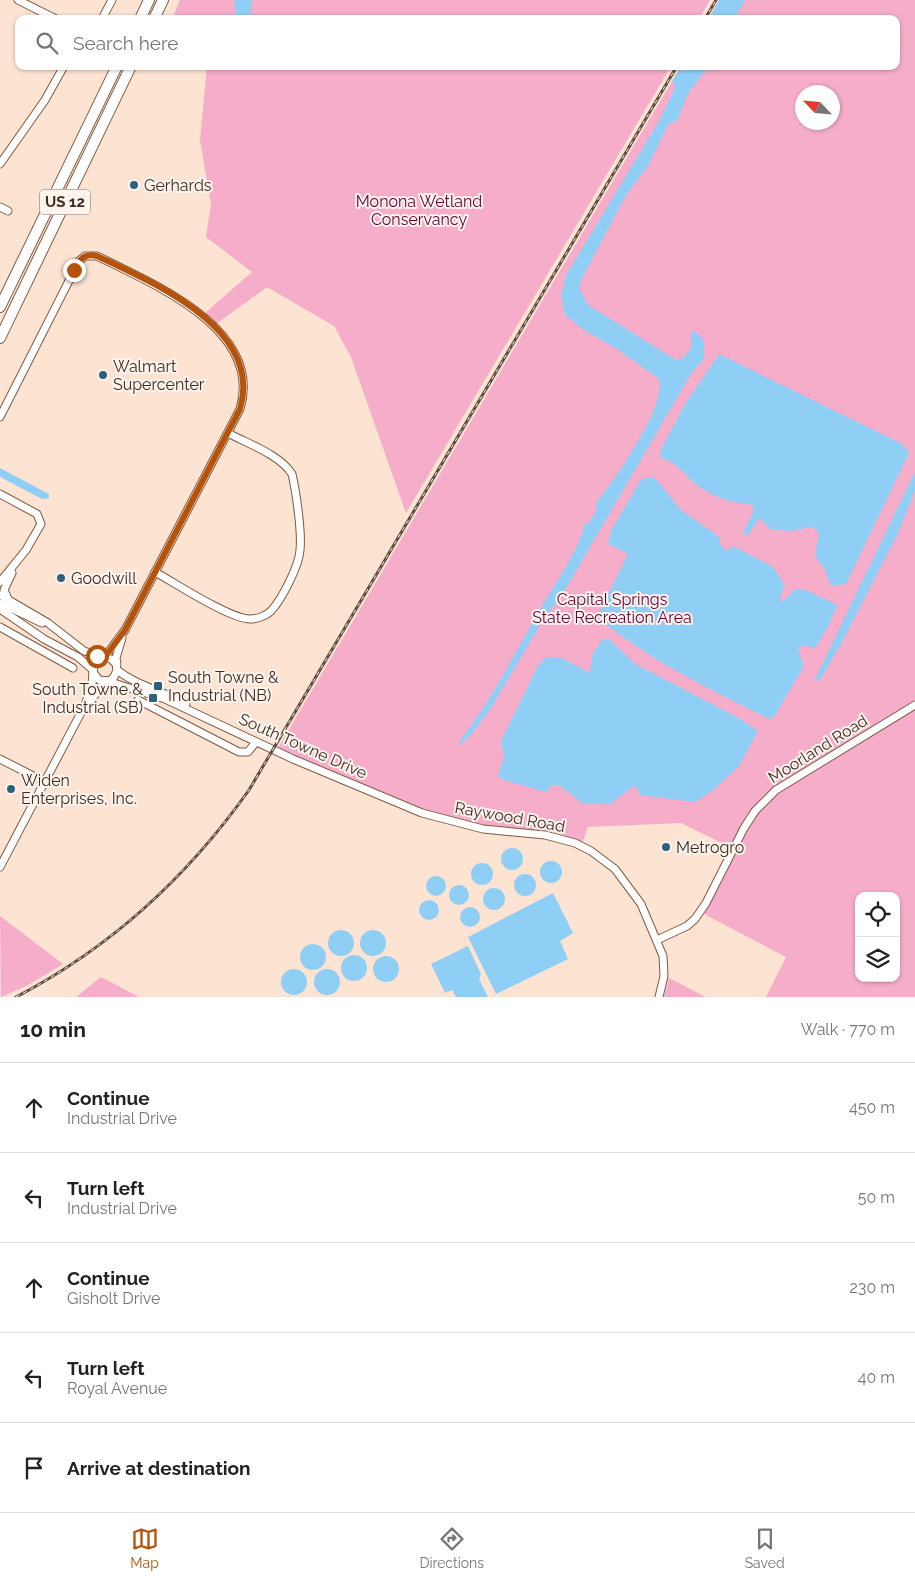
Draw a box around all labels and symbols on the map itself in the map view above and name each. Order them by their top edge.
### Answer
north arrow [795,85,840,130]
place label: Gerhards [144,176,212,195]
marker: Gerhards [128,179,140,191]
road number: US 12 [40,190,90,214]
park label: Monona Wetland Conservancy [356,192,482,229]
route end [63,259,86,282]
place label: Walmart Supercenter [113,357,205,394]
marker: Walmart Supercenter [97,369,109,381]
place label: Goodwill [71,569,137,588]
marker: Goodwill [55,572,67,584]
park label: Capital Springs State Recreation Area [532,590,692,627]
route start [86,645,109,668]
place label: South Towne & Industrial (NB) [168,668,279,705]
place label: South Towne & Industrial (SB) [32,680,143,717]
marker: South Towne & Industrial (NB) [152,680,164,692]
marker: South Towne & Industrial (SB) [147,692,159,704]
street label: South Towne Drive [236,709,370,783]
street label: Moorland Road [765,711,871,787]
place label: Widen Enterprises, Inc. [21,771,137,808]
marker: Widen Enterprises, Inc. [5,783,17,795]
street label: Raywood Road [453,798,567,836]
place label: Metrogro [676,838,744,857]
marker: Metrogro [660,841,672,853]

